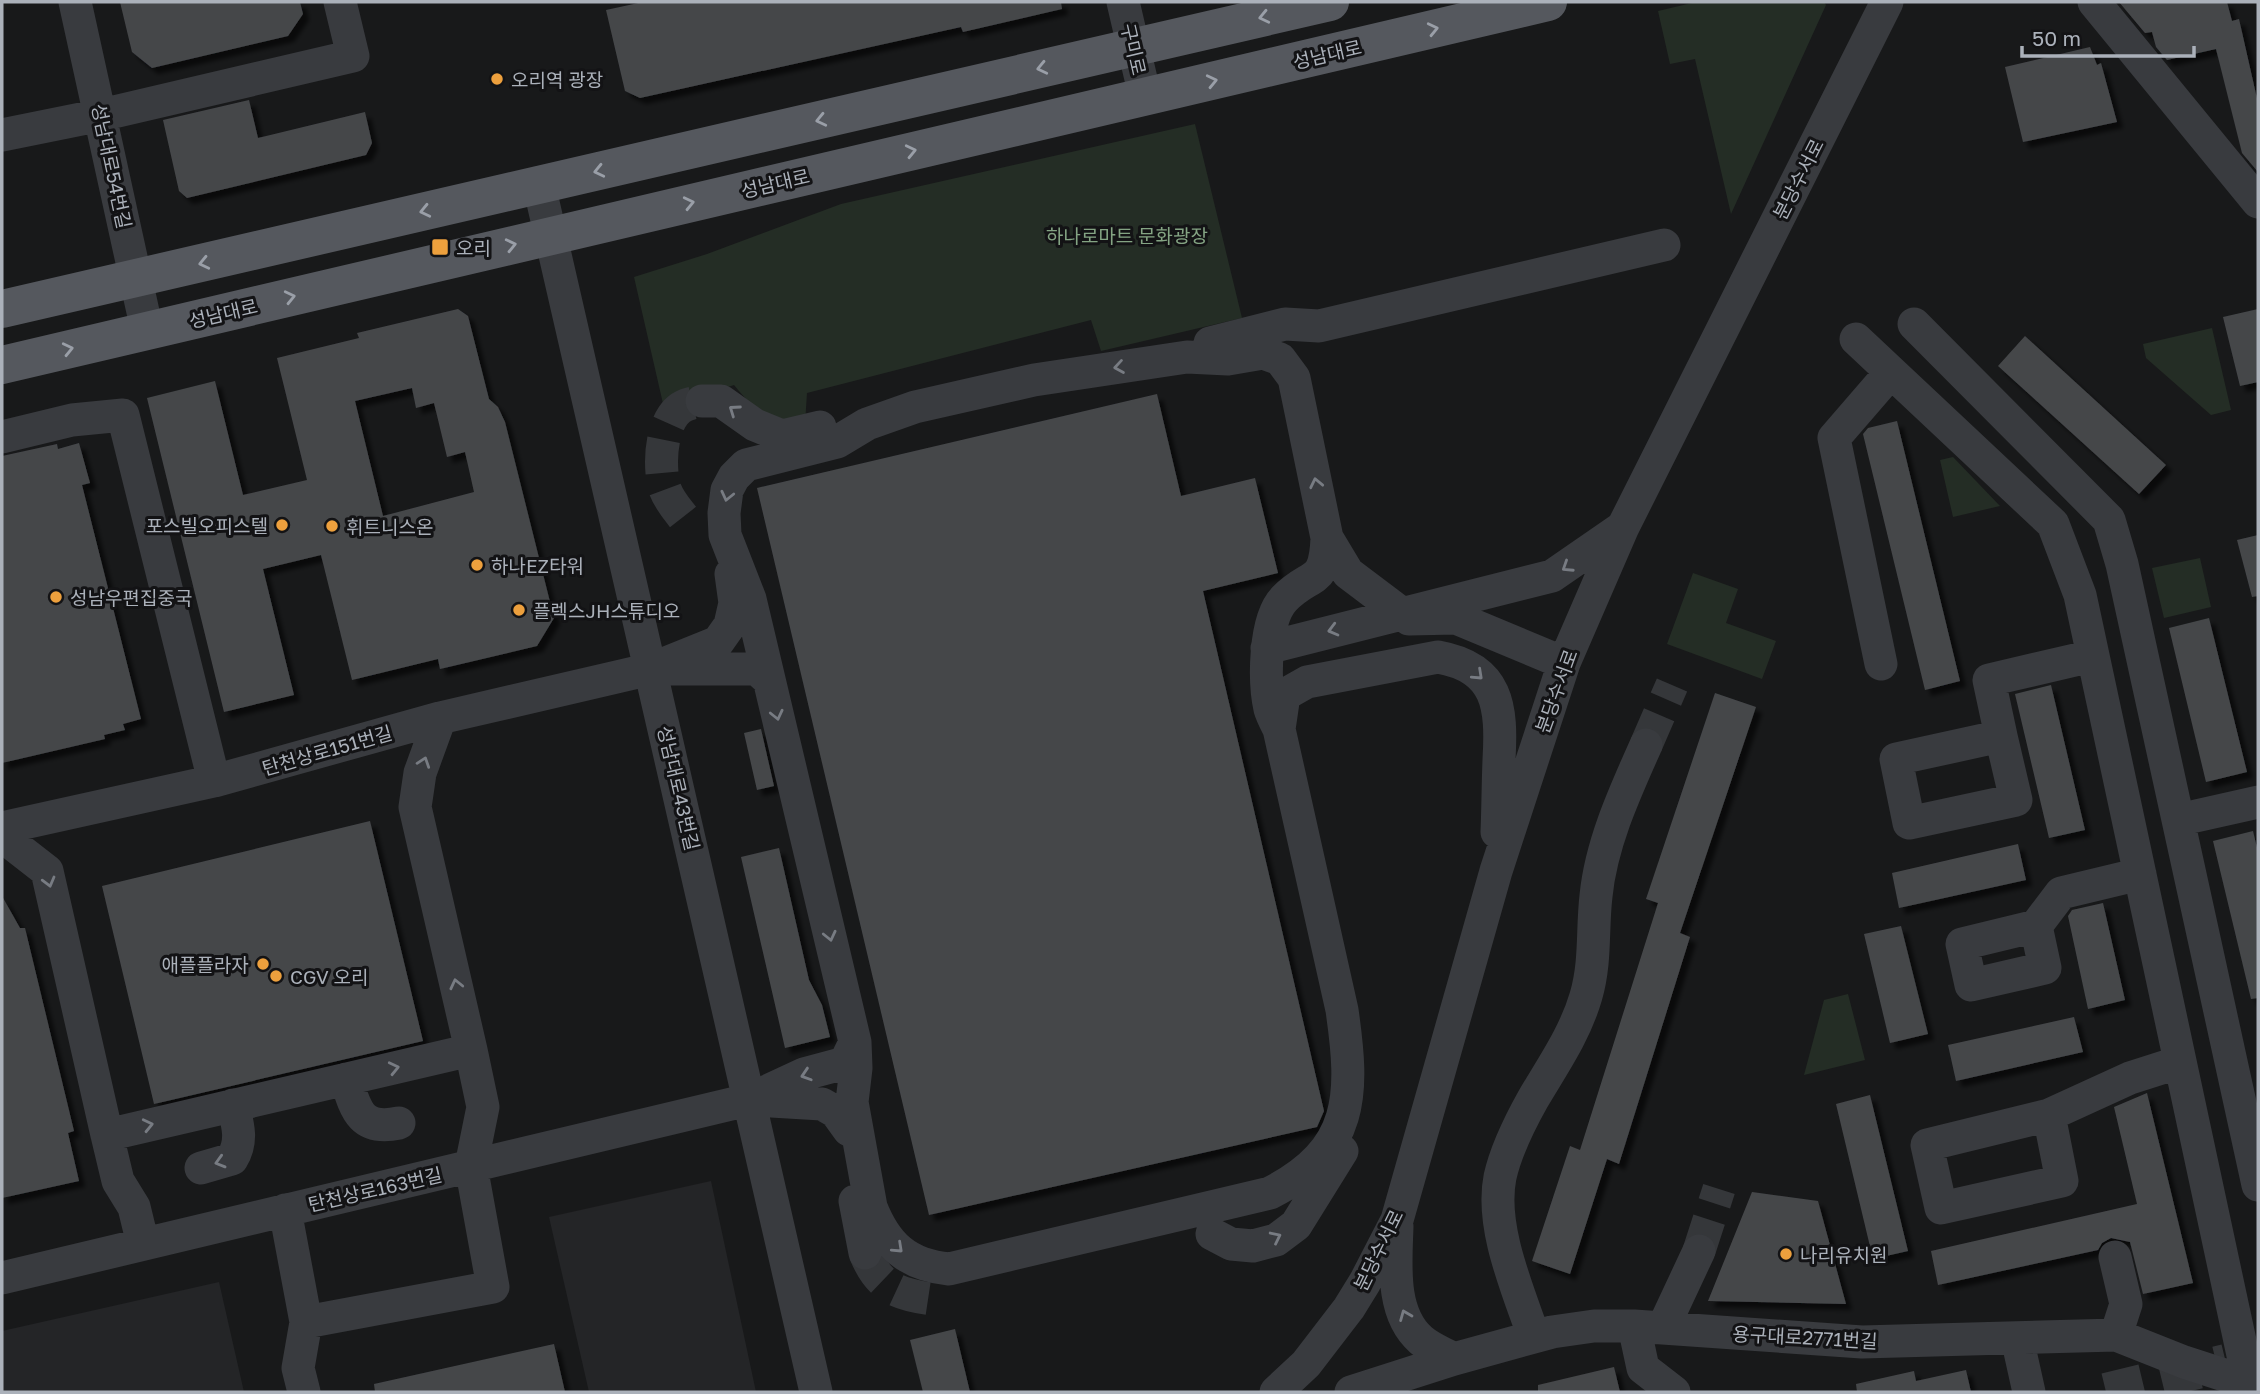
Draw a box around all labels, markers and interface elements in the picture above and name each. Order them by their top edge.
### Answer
one-way arrow [1258,9,1270,23]
scale bar [2022,14,2194,58]
street label: 구미로 [1117,21,1151,77]
one-way arrow [1427,23,1439,37]
text: 50 m [2032,25,2081,51]
street label: 성남대로 [1290,35,1364,73]
one-way arrow [1036,60,1048,75]
place label: 오리역 광장 [511,68,603,91]
marker: 오리역 광장 [489,71,505,87]
one-way arrow [1205,75,1217,89]
street label: 성남대로54번길 [87,101,137,231]
one-way arrow [815,111,827,126]
street label: 분당수서로 [1768,135,1828,223]
one-way arrow [905,145,917,160]
one-way arrow [593,163,605,177]
street label: 성남대로 [738,164,812,202]
one-way arrow [683,197,695,211]
one-way arrow [419,203,431,217]
park label: 하나로마트 문화광장 [1046,224,1208,247]
place label: 오리 [456,236,491,259]
marker: 오리 [430,237,450,257]
one-way arrow [505,239,517,253]
one-way arrow [198,254,210,269]
one-way arrow [284,291,296,305]
street label: 성남대로 [186,294,260,332]
one-way arrow [62,343,74,357]
one-way arrow [1113,359,1125,374]
one-way arrow [729,406,742,418]
one-way arrow [1310,477,1325,489]
one-way arrow [721,490,736,502]
place label: 포스빌오피스텔 [146,514,268,537]
place label: 휘트니스온 [346,515,433,538]
marker: 포스빌오피스텔 [274,517,290,533]
marker: 휘트니스온 [324,518,340,534]
place label: 하나EZ타워 [491,554,584,577]
marker: 하나EZ타워 [469,557,485,573]
one-way arrow [1562,558,1575,571]
place label: 성남우편집중국 [70,586,192,609]
marker: 성남우편집중국 [48,589,64,605]
place label: 플렉스JH스튜디오 [533,599,680,622]
marker: 플렉스JH스튜디오 [511,602,527,618]
one-way arrow [1327,622,1339,636]
street label: 분당수서로 [1530,646,1582,736]
one-way arrow [1470,667,1483,679]
one-way arrow [769,709,783,721]
street label: 탄천상로151번길 [259,720,395,780]
street label: 성남대로43번길 [653,723,705,853]
one-way arrow [416,757,430,769]
one-way arrow [41,876,55,888]
one-way arrow [821,930,836,942]
place label: 애플플라자 [162,953,249,976]
marker: 애플플라자 [255,956,271,972]
place label: CGV 오리 [290,965,368,988]
marker: CGV 오리 [268,968,284,984]
one-way arrow [450,978,464,990]
one-way arrow [388,1062,400,1077]
one-way arrow [801,1067,813,1081]
one-way arrow [142,1119,154,1133]
one-way arrow [214,1154,226,1169]
street label: 탄천상로163번길 [306,1162,444,1216]
street label: 분당수서로 [1349,1206,1407,1294]
one-way arrow [1268,1232,1281,1246]
one-way arrow [890,1240,903,1253]
place label: 나리유치원 [1800,1243,1887,1266]
marker: 나리유치원 [1778,1246,1794,1262]
one-way arrow [1399,1310,1413,1322]
street label: 용구대로2771번길 [1732,1322,1878,1352]

